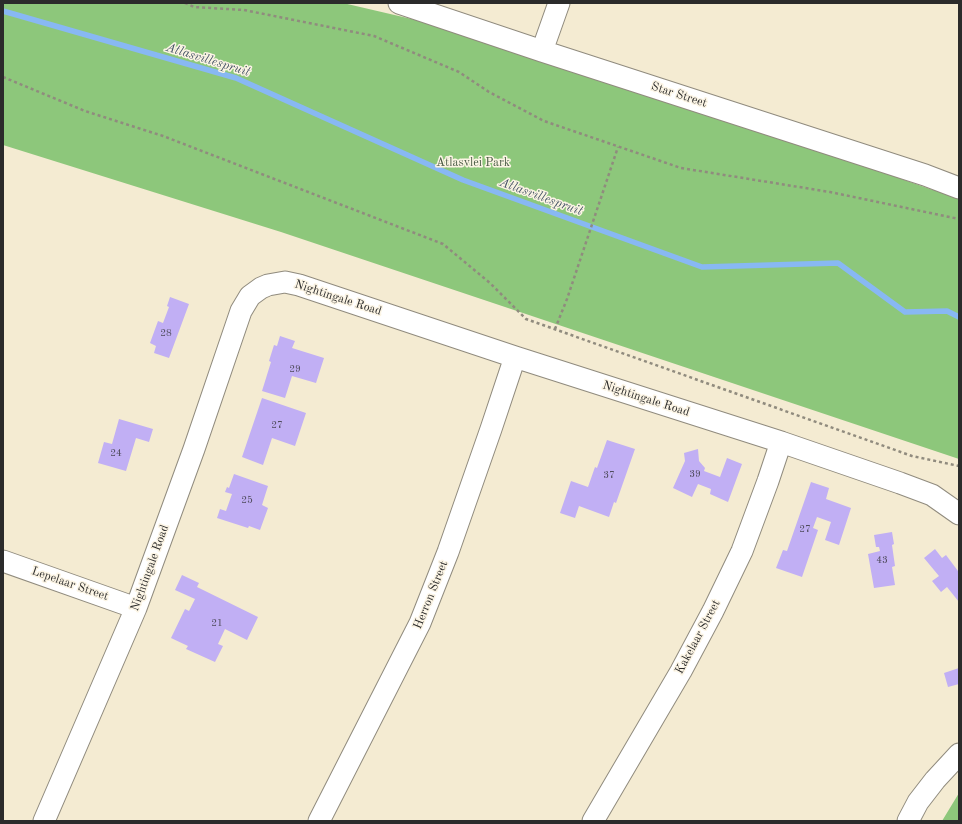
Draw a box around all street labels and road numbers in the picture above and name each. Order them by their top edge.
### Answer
street label: Star Street [649,79,709,111]
street label: Nightingale Road [293,277,383,319]
street label: Nightingale Road [601,378,691,420]
street label: Nightingale Road [128,523,172,613]
street label: Herron Street [411,559,451,631]
street label: Lepelaar Street [30,564,110,604]
street label: Kakelaar Street [672,597,724,677]

